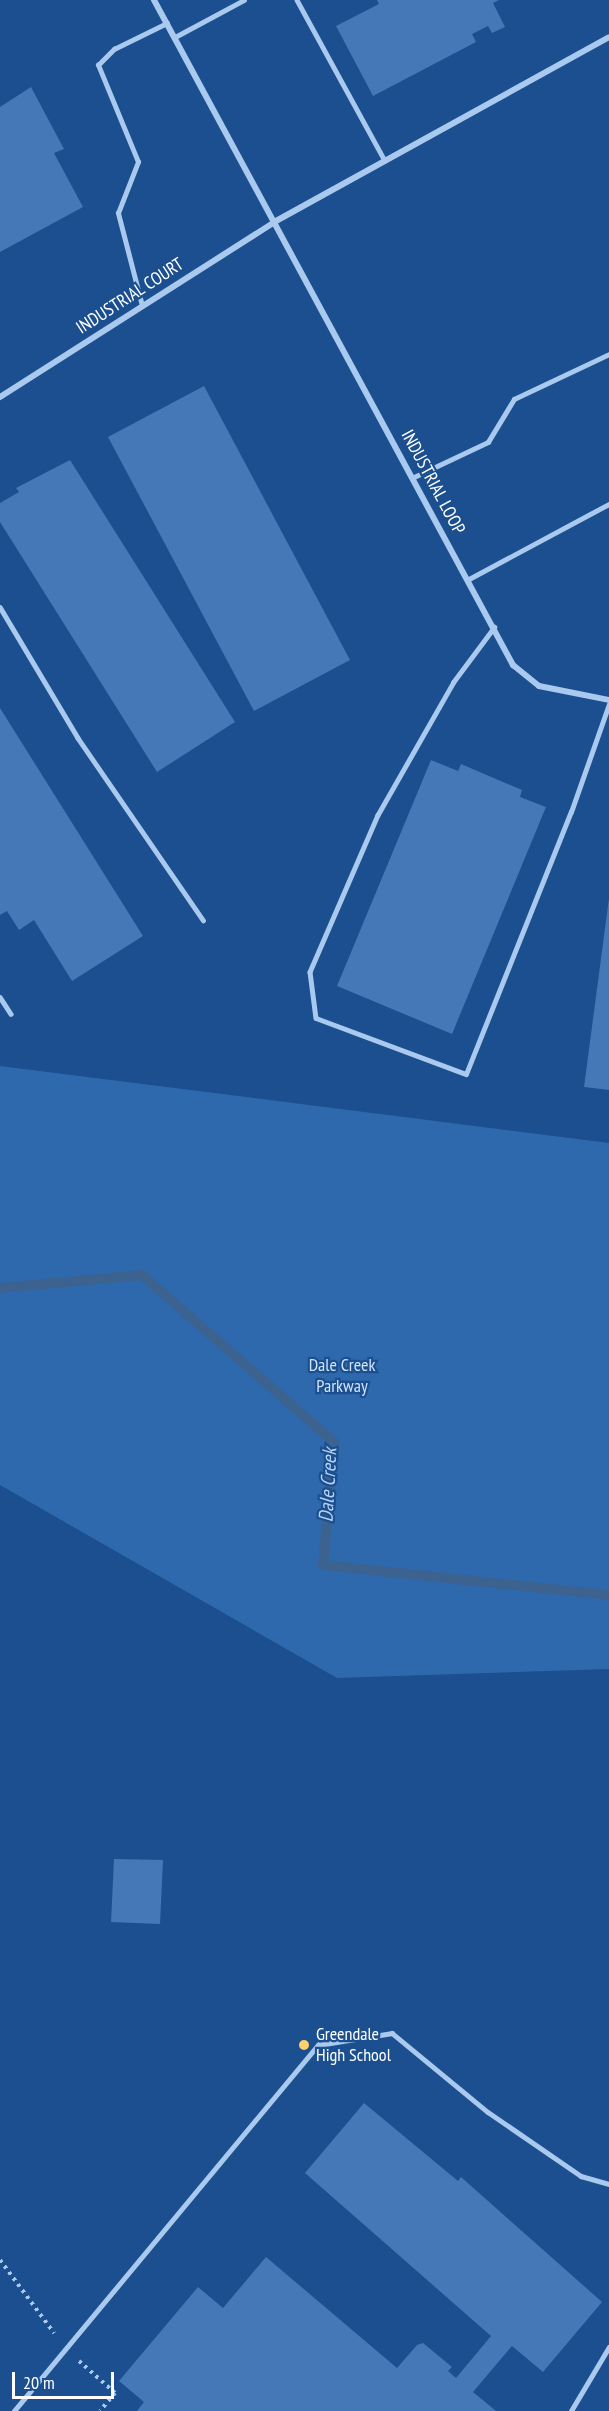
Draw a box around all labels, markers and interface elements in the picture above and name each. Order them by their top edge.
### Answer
street label: INDUSTRIAL COURT [72,253,188,339]
street label: INDUSTRIAL LOOP [396,426,470,538]
park label: Dale Creek Parkway [309,1355,375,1398]
water label: Dale Creek [314,1447,342,1523]
place label: Greendale High School [316,2024,391,2066]
marker: Greendale High School [297,2038,311,2052]
scale bar [15,2360,117,2398]
text: 20 m [23,2371,55,2394]

